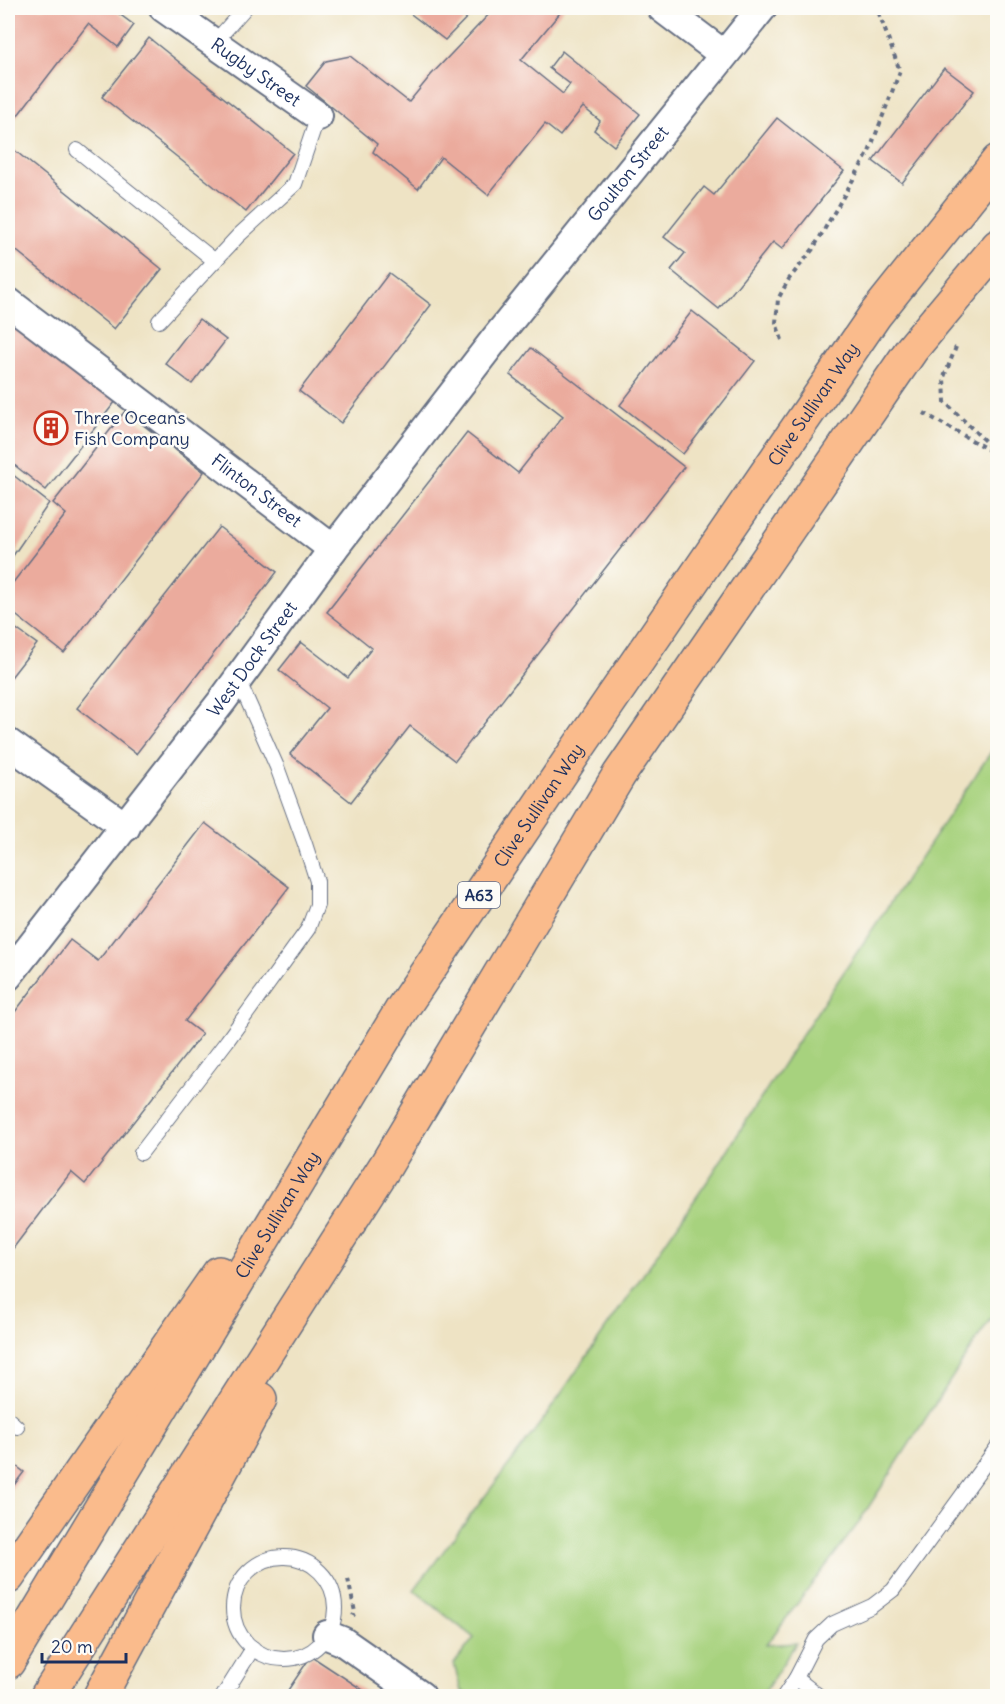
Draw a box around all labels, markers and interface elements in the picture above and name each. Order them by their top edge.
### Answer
street label: Rugby Street [207,33,305,111]
street label: Goulton Street [582,121,673,226]
street label: Clive Sullivan Way [763,338,864,471]
place label: Three Oceans Fish Company [74,406,190,450]
building icon: Three Oceans Fish Company [33,410,69,446]
street label: Flinton Street [207,449,306,532]
street label: West Dock Street [202,597,302,721]
street label: Clive Sullivan Way [489,739,589,872]
road number: A63 [458,882,500,908]
street label: Clive Sullivan Way [230,1147,325,1283]
scale bar [42,1626,126,1664]
text: 20 m [51,1635,93,1658]

